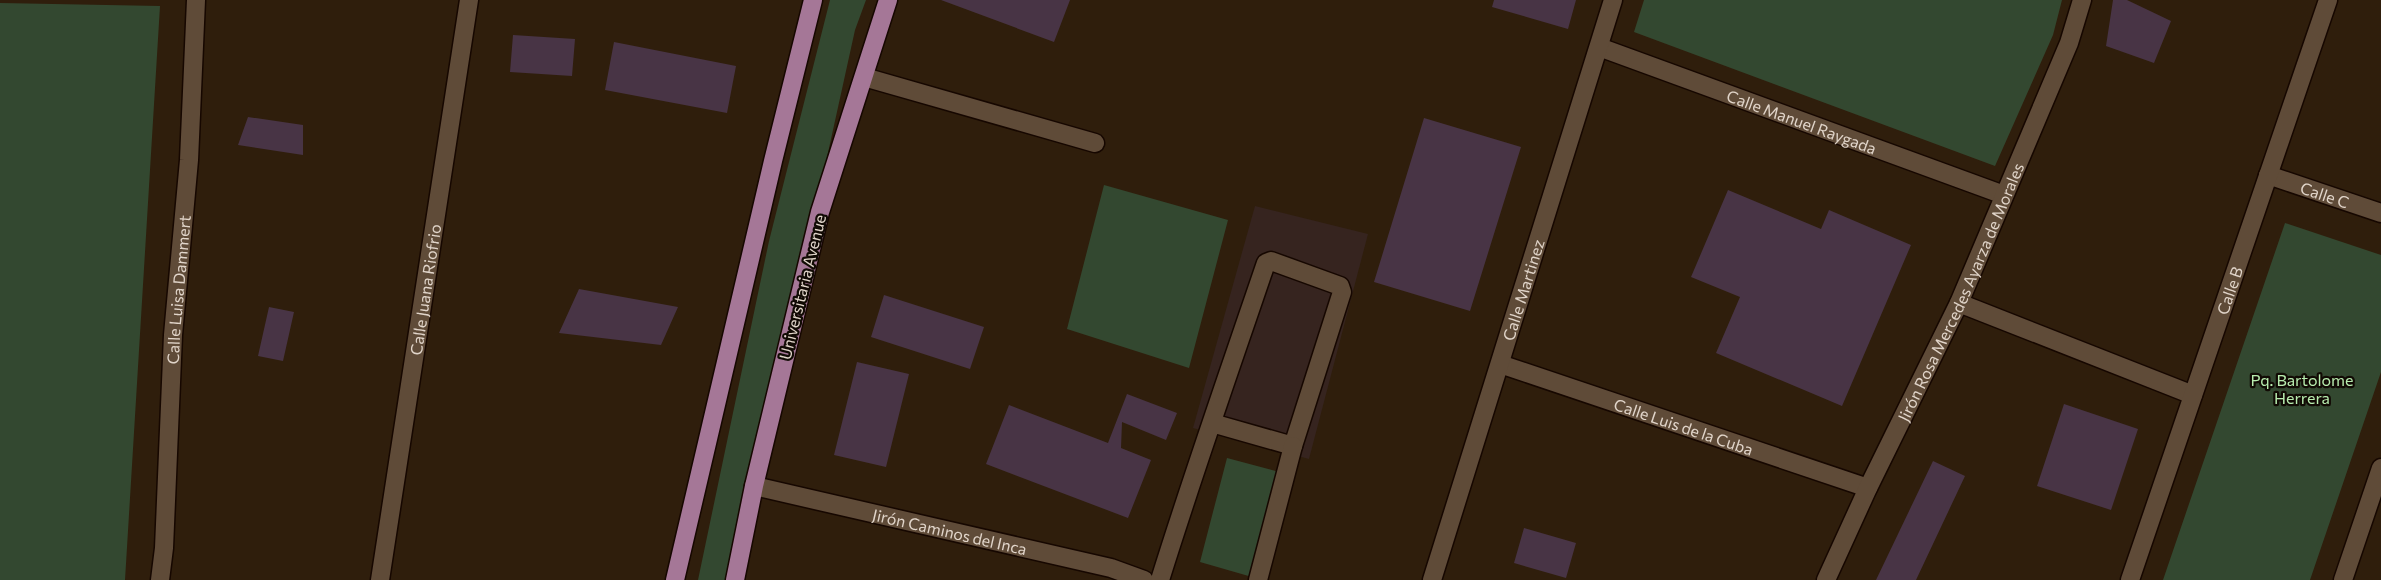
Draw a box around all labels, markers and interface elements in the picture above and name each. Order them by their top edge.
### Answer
street label: Calle Manuel Raygada [1725,85,1879,157]
street label: Jirón Rosa Mercedes Ayarza de Morales [1893,160,2027,424]
street label: Calle C [2298,177,2352,211]
street label: Universitaria Avenue [775,212,829,362]
street label: Calle Luisa Dammert [162,214,193,365]
street label: Calle Juana Riofrio [405,223,444,356]
street label: Calle Martinez [1498,237,1547,343]
street label: Calle B [2212,264,2246,317]
park label: Pq. Bartolome Herrera [2250,370,2354,407]
street label: Calle Luis de la Cuba [1612,394,1756,458]
street label: Jirón Caminos del Inca [871,504,1029,558]

